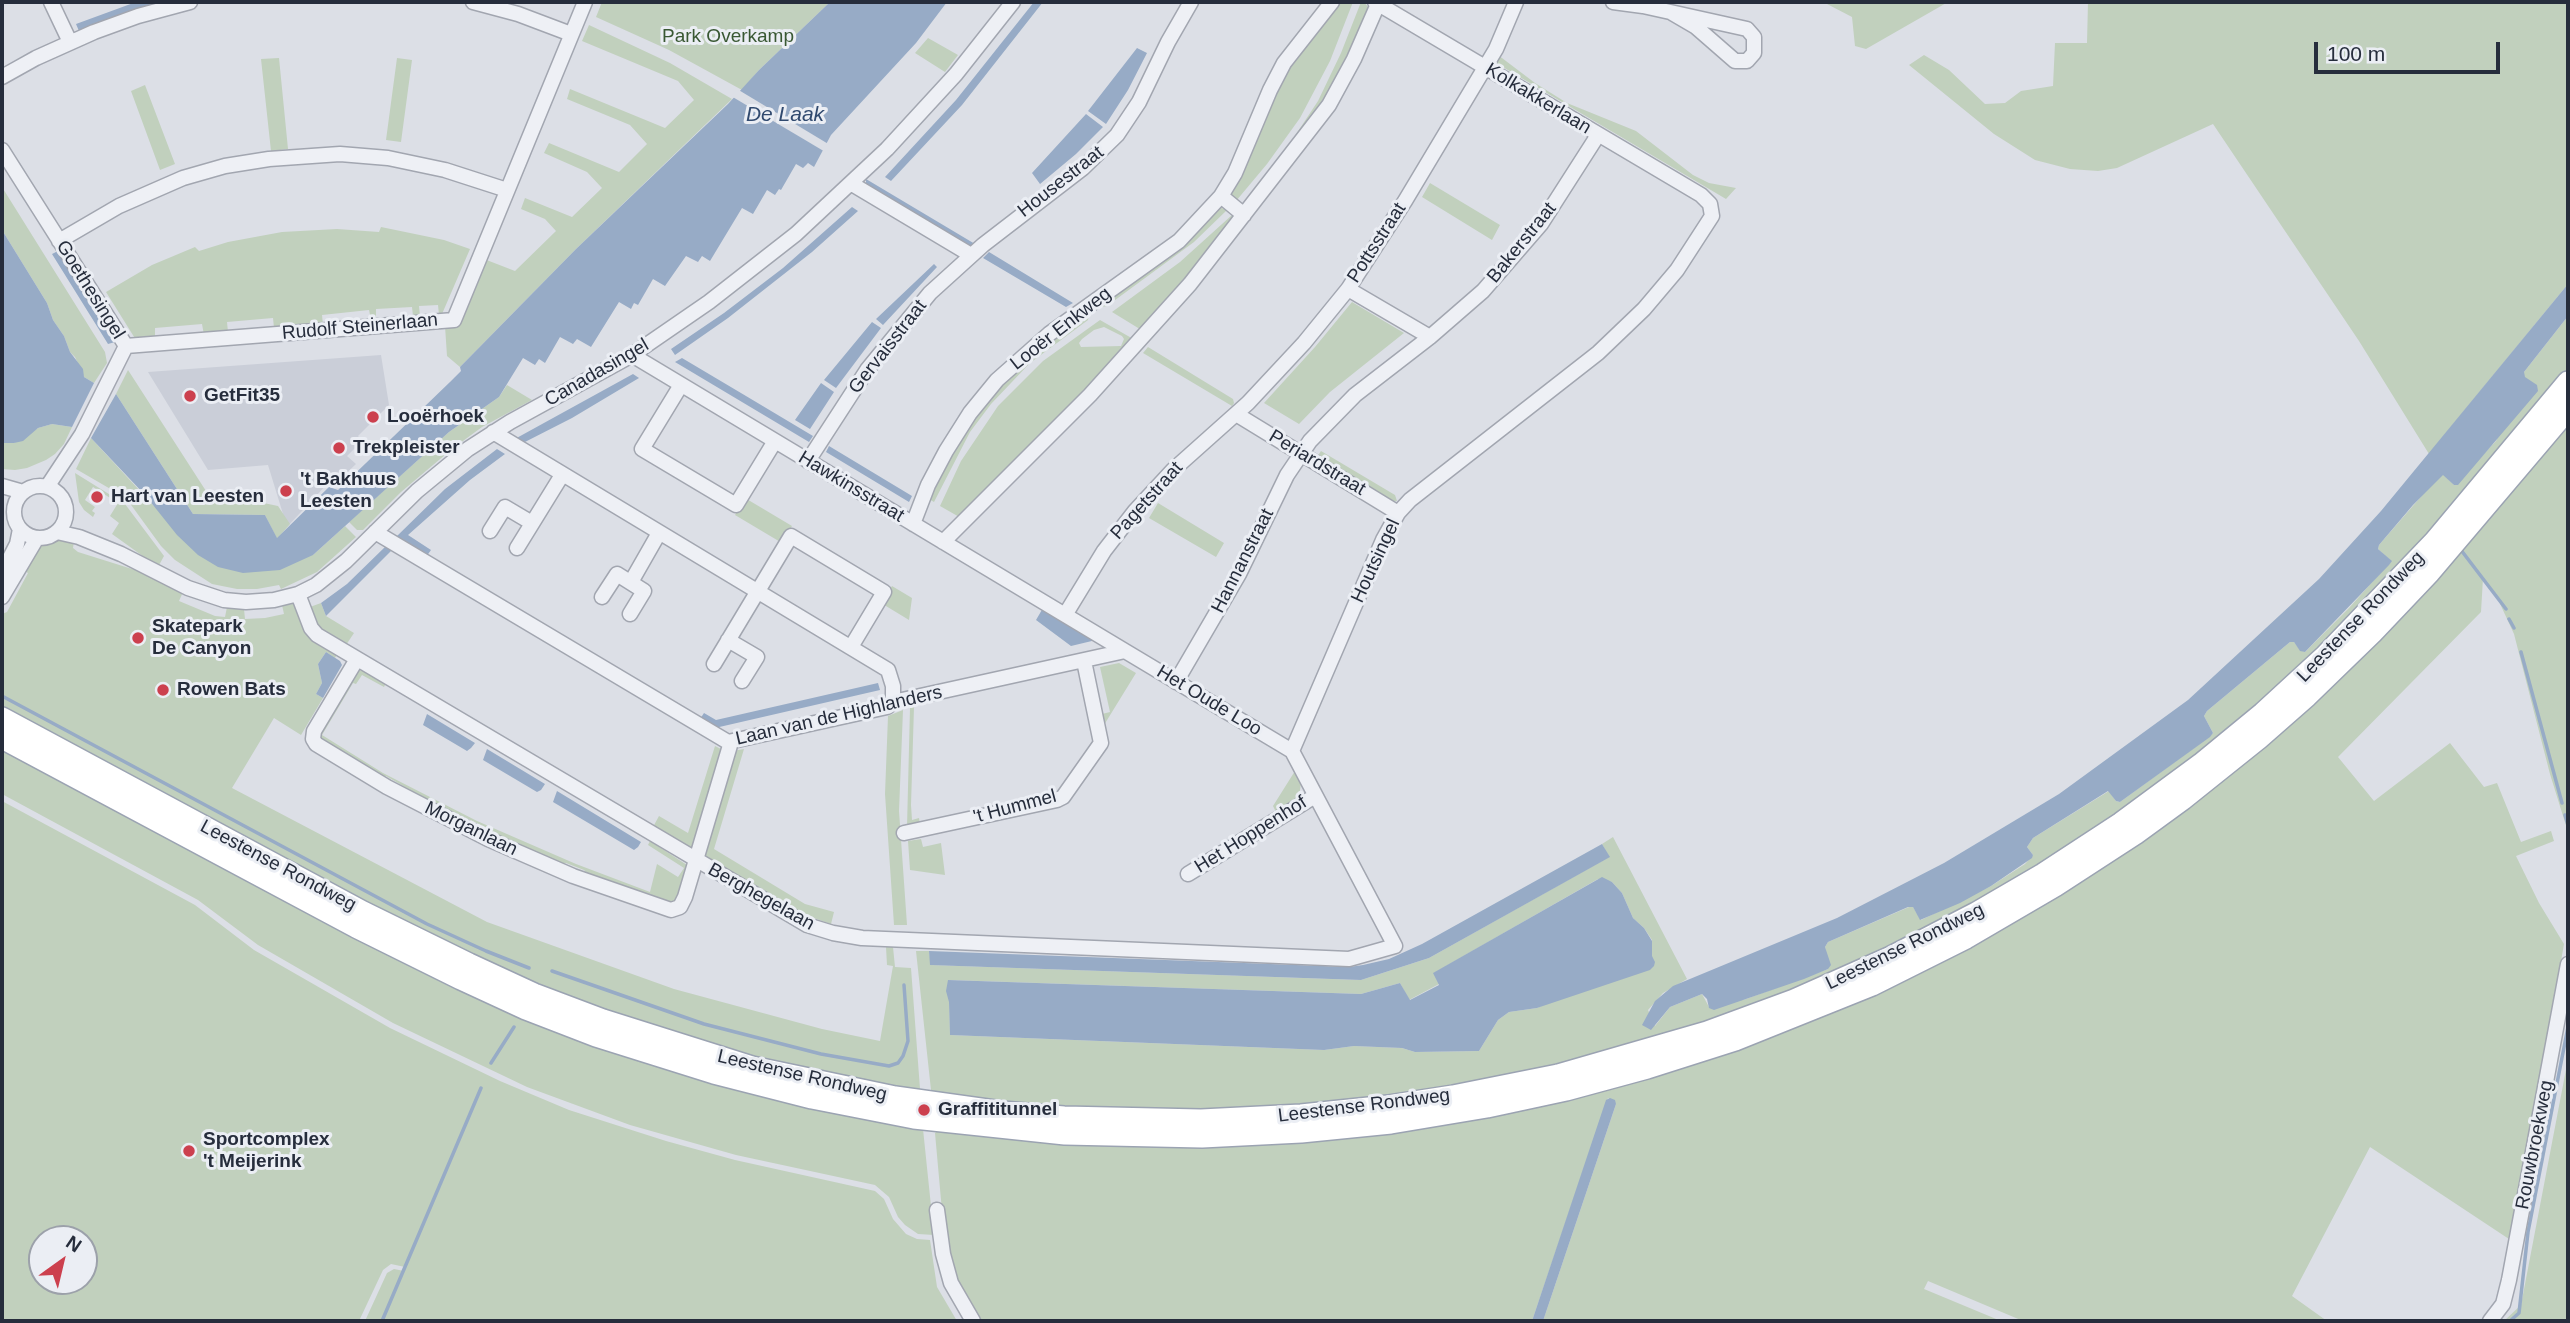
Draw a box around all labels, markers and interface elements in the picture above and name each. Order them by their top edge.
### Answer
park label: Park Overkamp [662,26,794,48]
scale bar [2318,28,2504,72]
text: 100 m [2327,42,2385,65]
street label: Kolkakkerlaan [1481,58,1595,140]
water label: De Laak [746,102,824,128]
street label: Housestraat [1014,141,1108,223]
street label: Bakerstraat [1483,198,1561,288]
street label: Pottsstraat [1343,199,1411,287]
street label: Goethesingel [51,236,129,344]
street label: Looër Enkweg [1006,283,1116,375]
street label: Gervaisstraat [844,295,932,399]
street label: Rudolf Steinerlaan [281,309,439,345]
street label: Canadasingel [541,334,653,412]
place label: GetFit35 [204,385,280,407]
marker: GetFit35 [182,388,198,404]
place label: Looërhoek [387,406,484,428]
marker: Looërhoek [365,409,381,425]
street label: Periardstraat [1265,425,1369,501]
place label: Trekpleister [353,437,460,459]
marker: Trekpleister [331,440,347,456]
street label: Hawkinsstraat [794,447,908,527]
street label: Pagetstraat [1106,457,1188,545]
place label: 't Bakhuus Leesten [300,469,396,513]
marker: 't Bakhuus Leesten [278,483,294,499]
place label: Hart van Leesten [111,486,264,508]
marker: Hart van Leesten [89,489,105,505]
street label: Hannanstraat [1207,505,1279,617]
street label: Houtsingel [1347,515,1405,607]
street label: Leestense Rondweg [2293,547,2429,687]
place label: Skatepark De Canyon [152,616,251,660]
marker: Skatepark De Canyon [130,630,146,646]
street label: Het Oude Loo [1152,661,1266,741]
place label: Rowen Bats [177,679,286,701]
street label: Laan van de Highlanders [734,681,944,751]
marker: Rowen Bats [155,682,171,698]
street label: 't Hummel [971,785,1059,829]
street label: Het Hoppenhof [1191,791,1311,879]
street label: Morganlaan [421,797,521,861]
street label: Leestense Rondweg [196,815,360,917]
street label: Berghegelaan [704,858,818,936]
street label: Leestense Rondweg [1822,899,1988,995]
street label: Leestense Rondweg [715,1045,889,1107]
street label: Rouwbroekweg [2511,1079,2559,1211]
street label: Leestense Rondweg [1277,1084,1451,1128]
place label: Graffititunnel [938,1099,1057,1121]
marker: Graffititunnel [916,1102,932,1118]
place label: Sportcomplex 't Meijerink [203,1129,330,1173]
marker: Sportcomplex 't Meijerink [181,1143,197,1159]
north arrow [28,1225,98,1295]
text: N [62,1231,85,1256]

